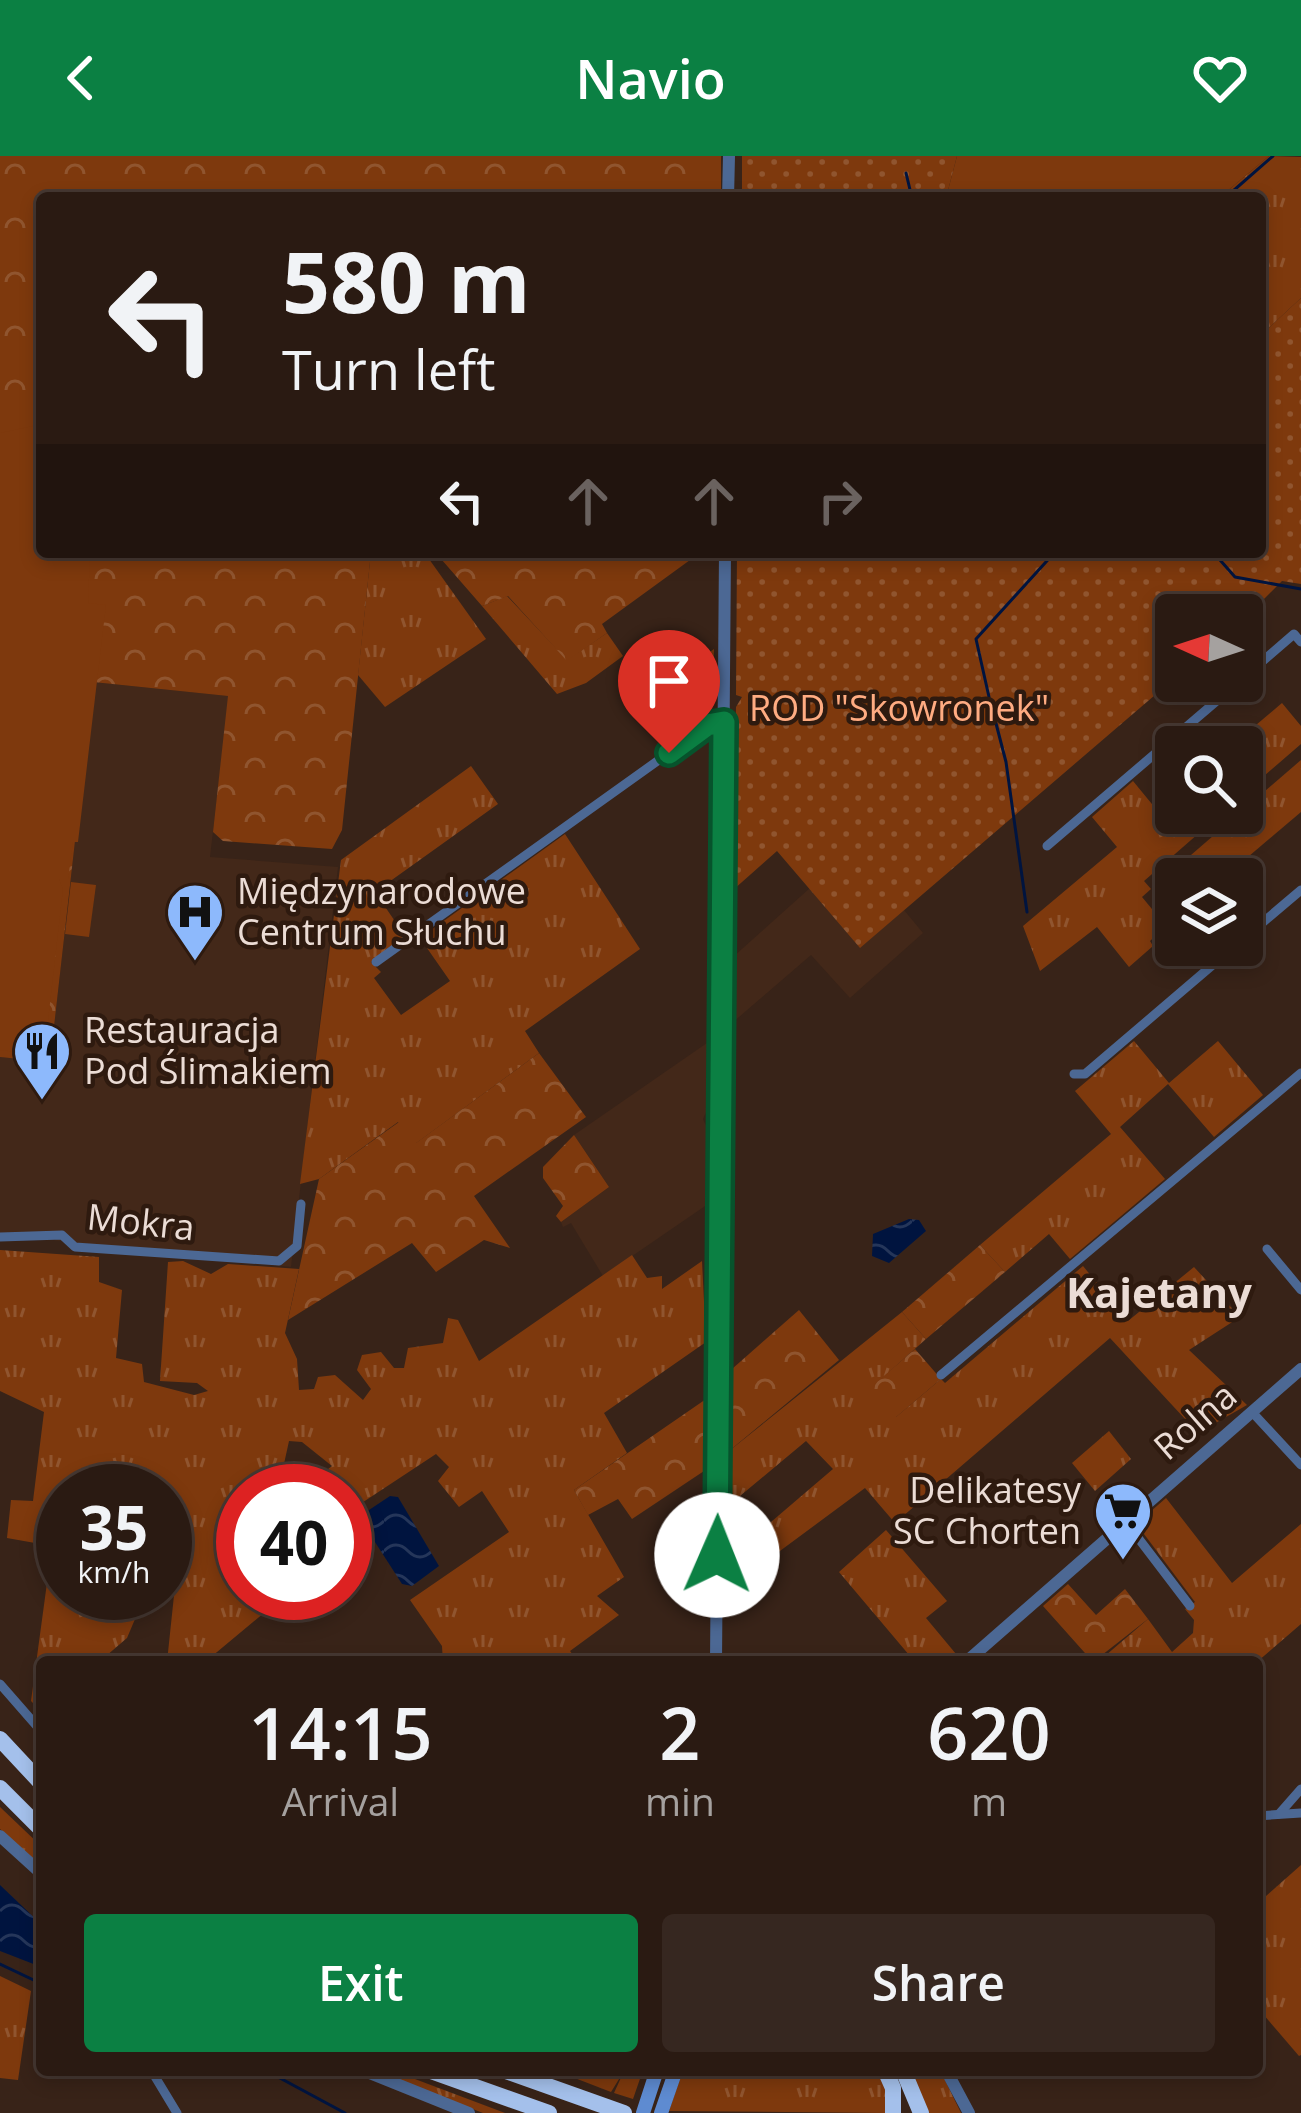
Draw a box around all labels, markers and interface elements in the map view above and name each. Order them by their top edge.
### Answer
text: Navio [575,41,726,115]
icon: back [48,45,114,111]
icon: heart [1187,45,1253,111]
text: 580 m [282,223,530,338]
icon: left [84,240,240,396]
text: Turn left [282,332,495,406]
icon: left [429,468,495,534]
icon: ahead [555,468,621,534]
icon: ahead [681,468,747,534]
icon: right [807,468,873,534]
north arrow [1155,594,1263,702]
map controls [1155,594,1263,966]
pin [618,630,720,753]
icon: arrive [636,648,702,714]
park label: ROD "Skowronek" [749,683,1049,732]
button: search [1155,726,1263,834]
button: layers [1155,858,1263,966]
place label: Międzynarodowe Centrum Słuchu [237,866,526,956]
hospital icon: Międzynarodowe Centrum Słuchu [164,881,226,963]
place label: Restauracja Pod Ślimakiem [84,1005,331,1095]
restaurant icon: Restauracja Pod Ślimakiem [11,1020,73,1102]
street label: Mokra [85,1192,197,1251]
district label: Kajetany [1066,1263,1252,1320]
street label: Rolna [1143,1371,1247,1470]
speed limit sign: 40 [216,1464,372,1620]
place label: Delikatesy SC Chorten [893,1465,1082,1555]
supermarket icon: Delikatesy SC Chorten [1092,1480,1154,1562]
text: 35 [80,1486,148,1568]
position arrow [654,1492,780,1618]
text: km/h [78,1551,150,1592]
text: 14:15 [248,1683,433,1781]
text: 2 [659,1683,701,1781]
text: 620 [927,1683,1051,1781]
text: Arrival [282,1774,399,1827]
text: min [645,1774,715,1827]
text: m [971,1774,1007,1827]
button: Exit [84,1914,638,2052]
button: Share [662,1914,1215,2052]

